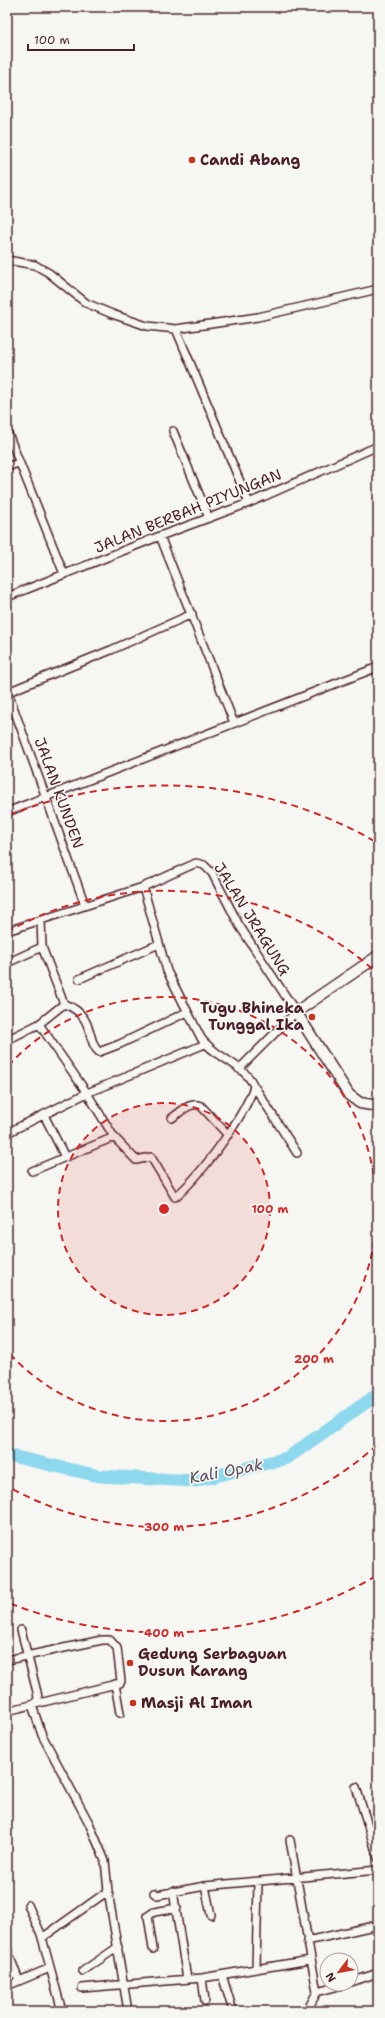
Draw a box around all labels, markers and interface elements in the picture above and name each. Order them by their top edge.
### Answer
scale bar [28,26,134,52]
text: 100 m [34,32,70,48]
place label: Candi Abang [200,150,300,170]
marker: Candi Abang [187,155,197,165]
street label: JALAN BERBAH PIYUNGAN [91,464,285,558]
street label: JALAN KUNDEN [30,735,88,851]
street label: JALAN JRAGUNG [209,859,295,979]
place label: Tugu Bhineka Tunggal Ika [200,998,305,1035]
marker: Tugu Bhineka Tunggal Ika [307,1012,317,1022]
text: 100 m [252,1201,289,1217]
centre of rings [157,1202,171,1216]
text: 200 m [294,1351,334,1367]
water label: Kali Opak [187,1454,265,1488]
text: 300 m [144,1519,184,1535]
text: 400 m [144,1625,184,1641]
place label: Gedung Serbaguan Dusun Karang [138,1644,287,1681]
marker: Gedung Serbaguan Dusun Karang [125,1658,135,1668]
place label: Masji Al Iman [141,1693,253,1713]
marker: Masji Al Iman [128,1698,138,1708]
north arrow [319,1952,359,1992]
text: N [322,1969,340,1985]

